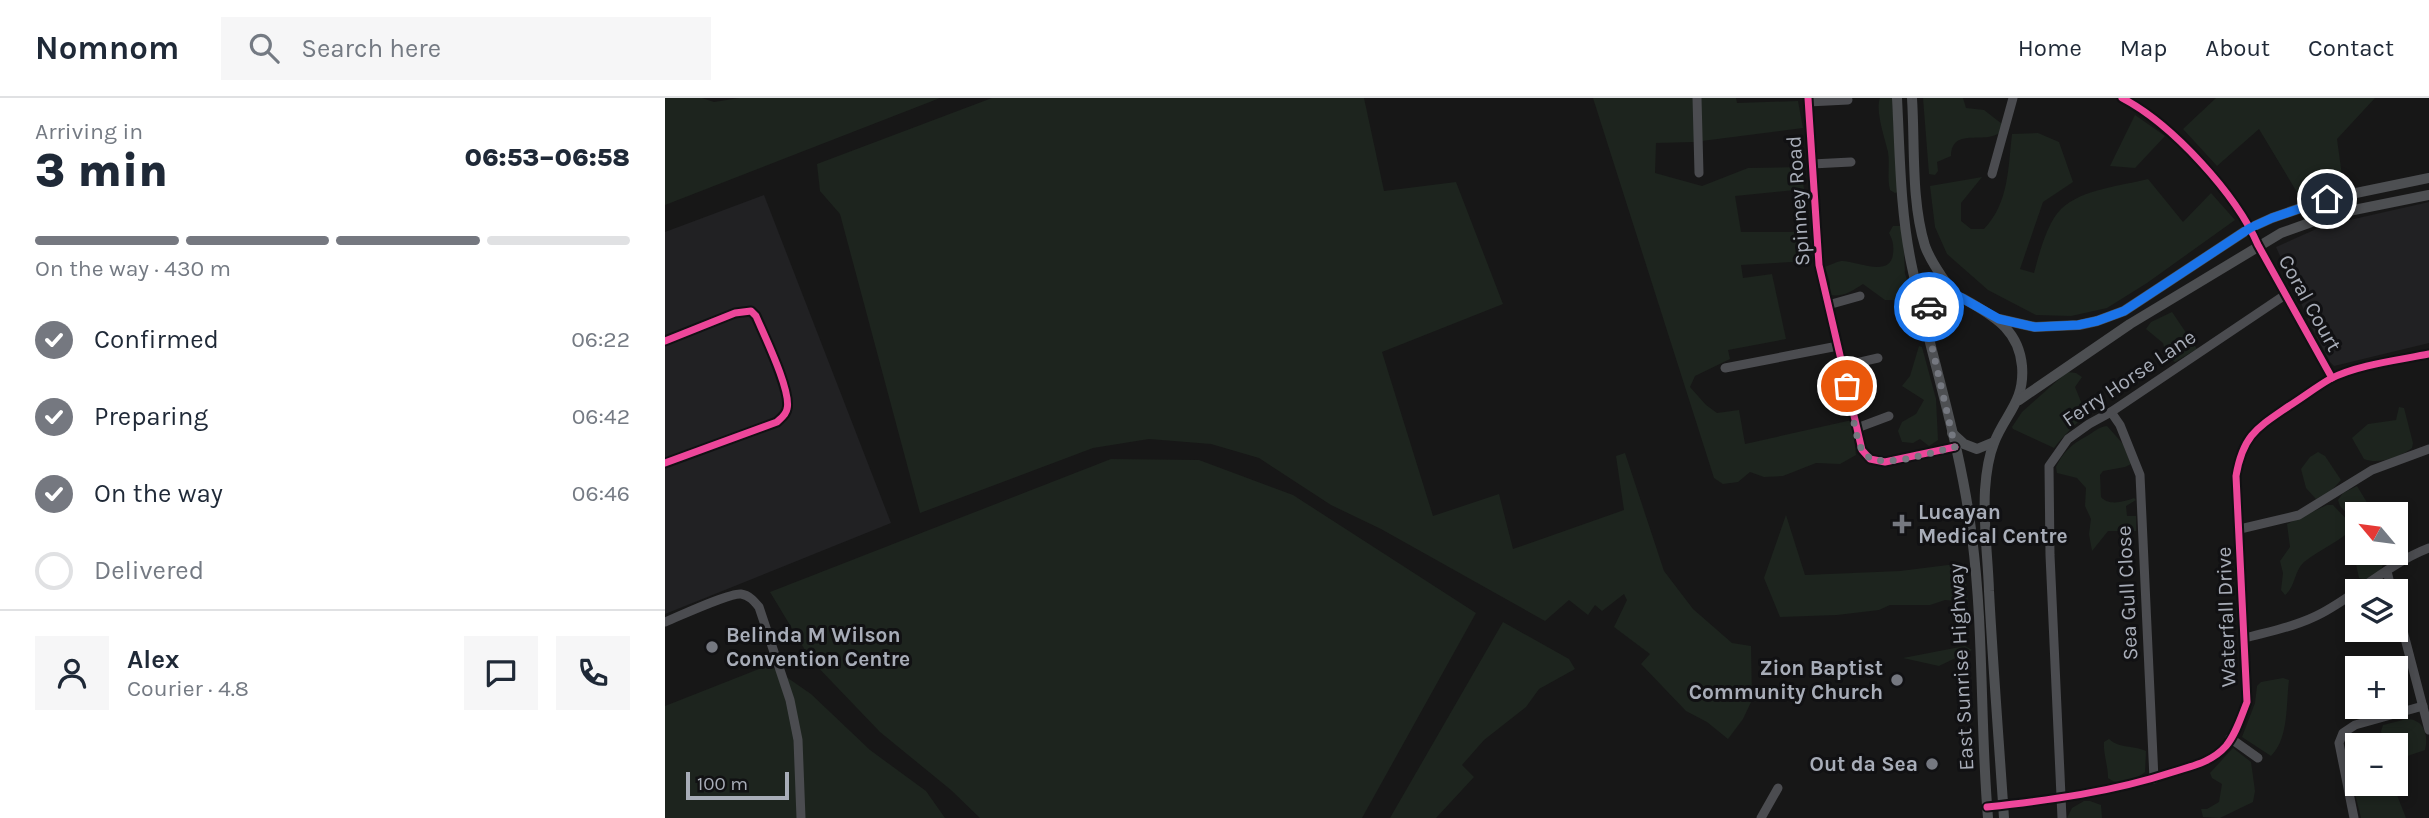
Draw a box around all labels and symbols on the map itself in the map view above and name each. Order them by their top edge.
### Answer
street label: Spinney Road [1781,135,1815,267]
pin [2297,169,2357,229]
street label: Coral Court [2274,250,2346,356]
courier [1894,272,1964,342]
street label: Ferry Horse Lane [2058,324,2200,432]
pin [1817,356,1877,416]
place label: Lucayan Medical Centre [1918,500,2068,548]
north arrow [2345,502,2408,565]
marker: Lucayan Medical Centre [1892,514,1912,534]
street label: Sea Gull Close [2111,525,2143,661]
street label: Waterfall Drive [2212,546,2240,688]
street label: East Sunrise Highway [1944,563,1978,771]
place label: Belinda M Wilson Convention Centre [726,623,910,671]
marker: Belinda M Wilson Convention Centre [704,639,720,655]
place label: Zion Baptist Community Church [1689,656,1883,704]
marker: Zion Baptist Community Church [1889,672,1905,688]
place label: Out da Sea [1810,752,1918,776]
marker: Out da Sea [1924,756,1940,772]
scale bar [686,769,789,801]

